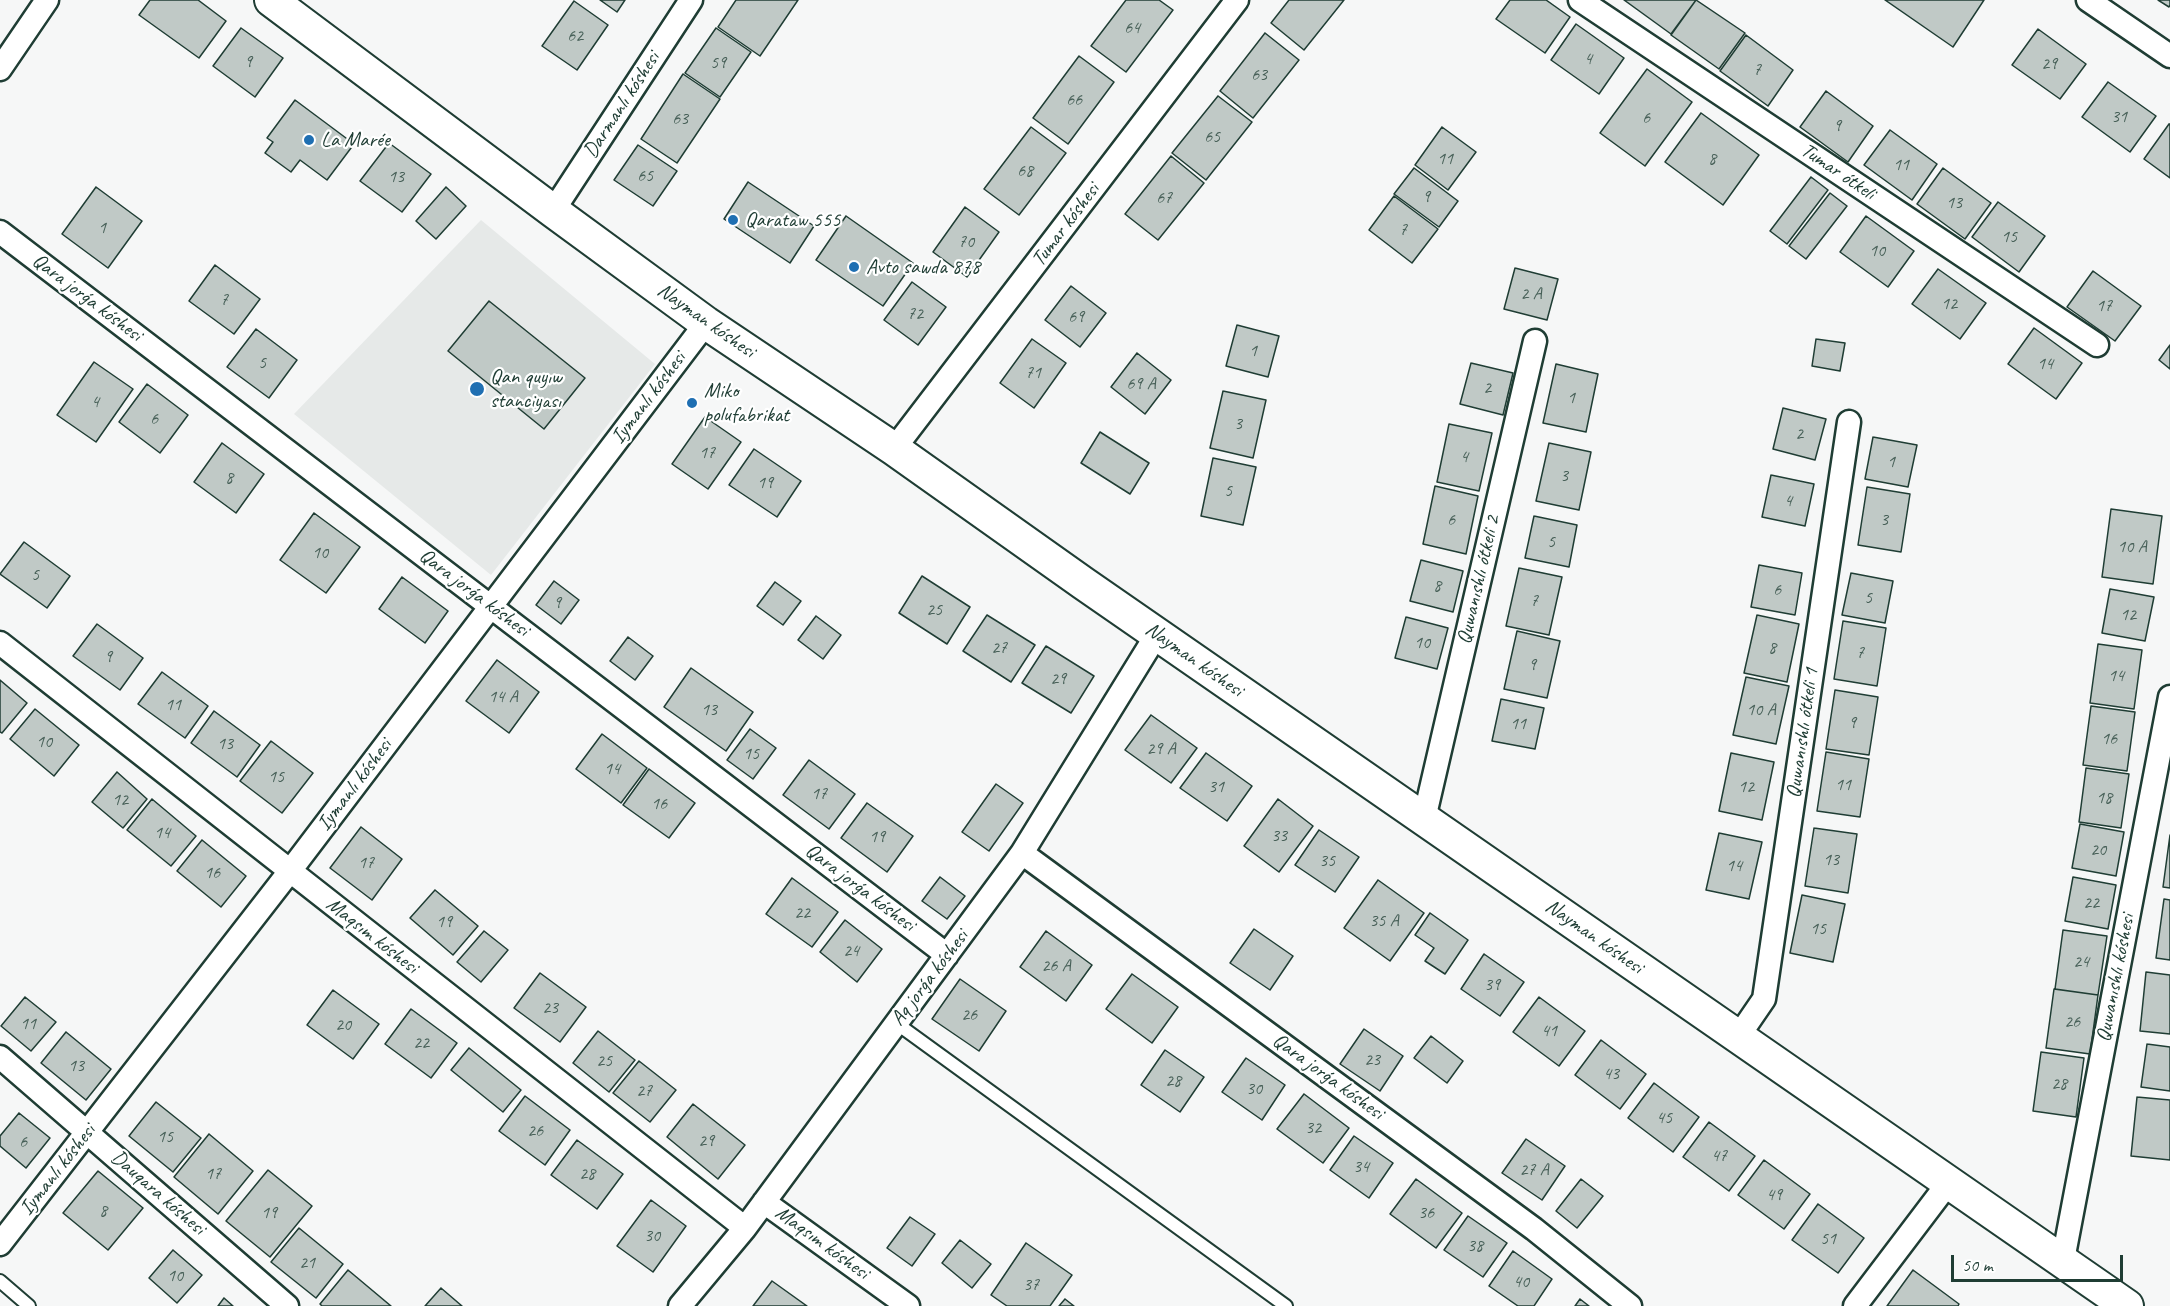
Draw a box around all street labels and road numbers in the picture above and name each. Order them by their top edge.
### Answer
street label: Darmanlı kóshesi [578,47,666,163]
street label: Tumar ótkeli [1796,138,1880,206]
street label: Tumar kóshesi [1026,178,1106,272]
street label: Qara jorǵa kóshesi [27,248,147,348]
street label: Nayman kóshesi [652,278,760,364]
street label: Iymanlı kóshesi [606,347,692,449]
street label: Quwanıshlı ótkeli 2 [1452,513,1506,647]
street label: Qara jorǵa kóshesi [414,543,534,643]
street label: Nayman kóshesi [1140,617,1248,703]
street label: Quwanıshlı ótkeli 1 [1781,666,1825,800]
street label: Iymanlı kóshesi [312,734,398,836]
street label: Qara jorǵa kóshesi [800,838,920,938]
street label: Maqsım kóshesi [321,892,423,980]
street label: Nayman kóshesi [1540,894,1648,980]
street label: Quwanıshlı kóshesi [2091,912,2141,1044]
street label: Aq jorǵa kóshesi [886,925,974,1031]
street label: Qara jorǵa kóshesi [1267,1028,1389,1126]
street label: Iymanlı kóshesi [14,1119,102,1221]
street label: Dauqara kóshesi [106,1145,210,1241]
street label: Maqsım kóshesi [770,1201,874,1285]

